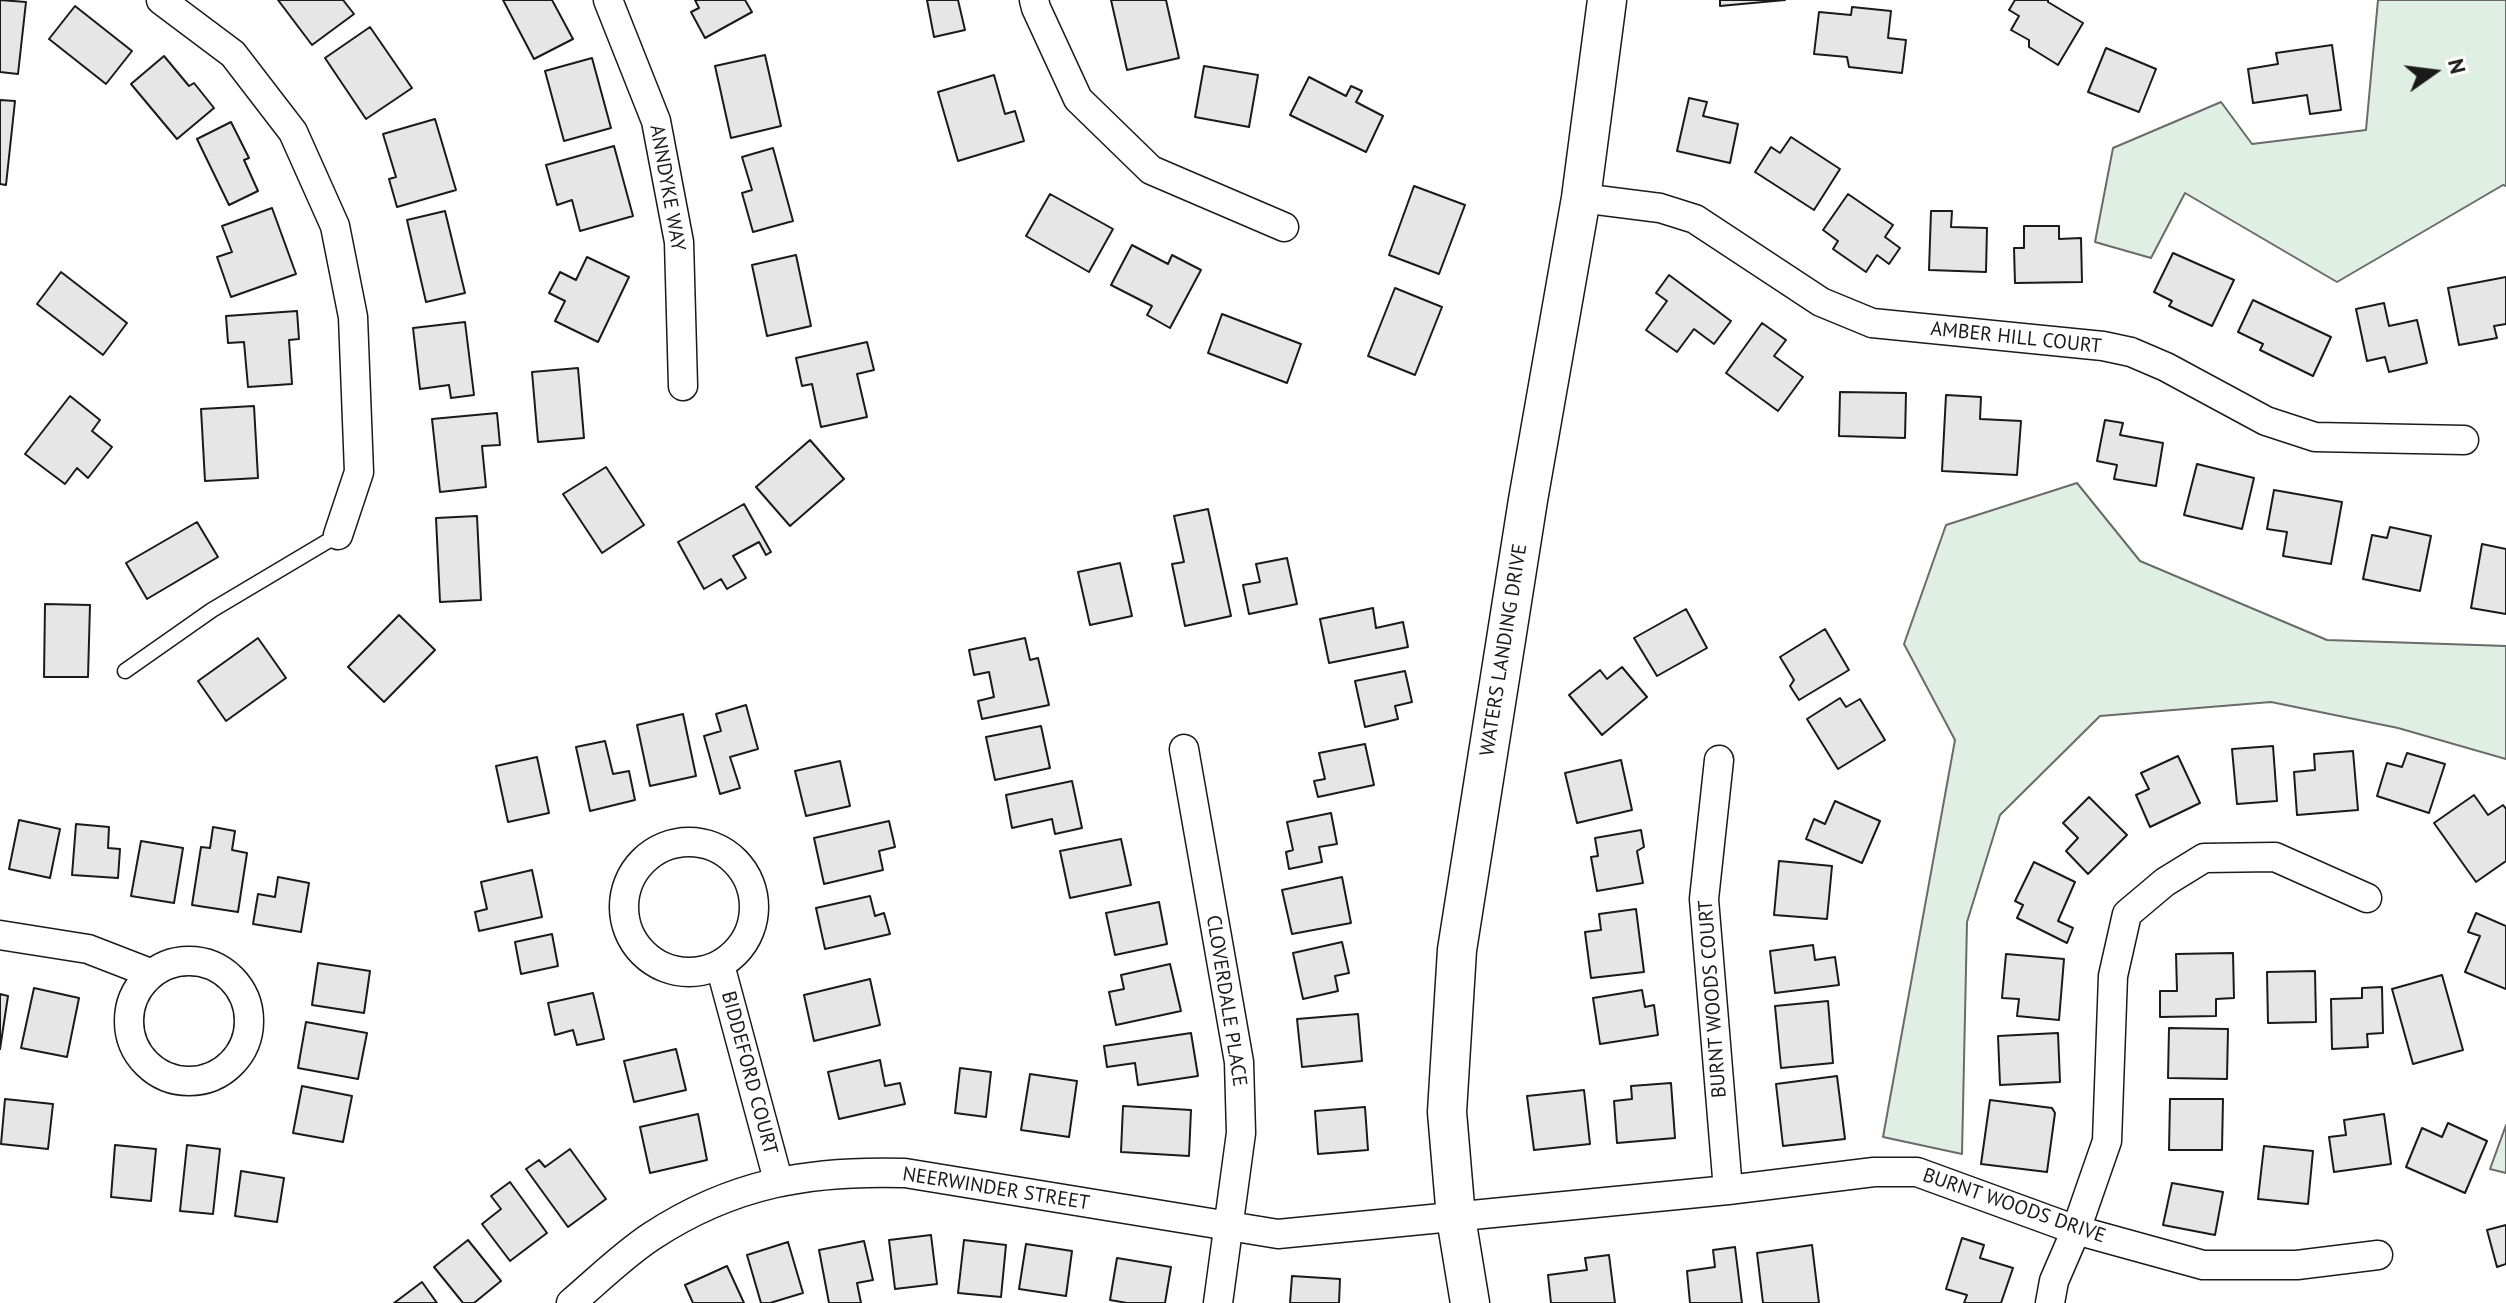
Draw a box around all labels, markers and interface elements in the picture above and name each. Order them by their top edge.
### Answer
north arrow [2394,32,2474,112]
text: N [2442,56,2473,77]
street label: ANNDYKE WAY [644,123,690,253]
street label: AMBER HILL COURT [1929,317,2103,359]
street label: WATERS LANDING DRIVE [1475,542,1533,758]
street label: BURNT WOODS COURT [1694,899,1732,1099]
street label: CLOVERDALE PLACE [1201,914,1251,1088]
street label: BIDDEFORD COURT [716,989,782,1157]
street label: NEERWINDER STREET [901,1162,1091,1216]
street label: BURNT WOODS DRIVE [1919,1163,2109,1249]

